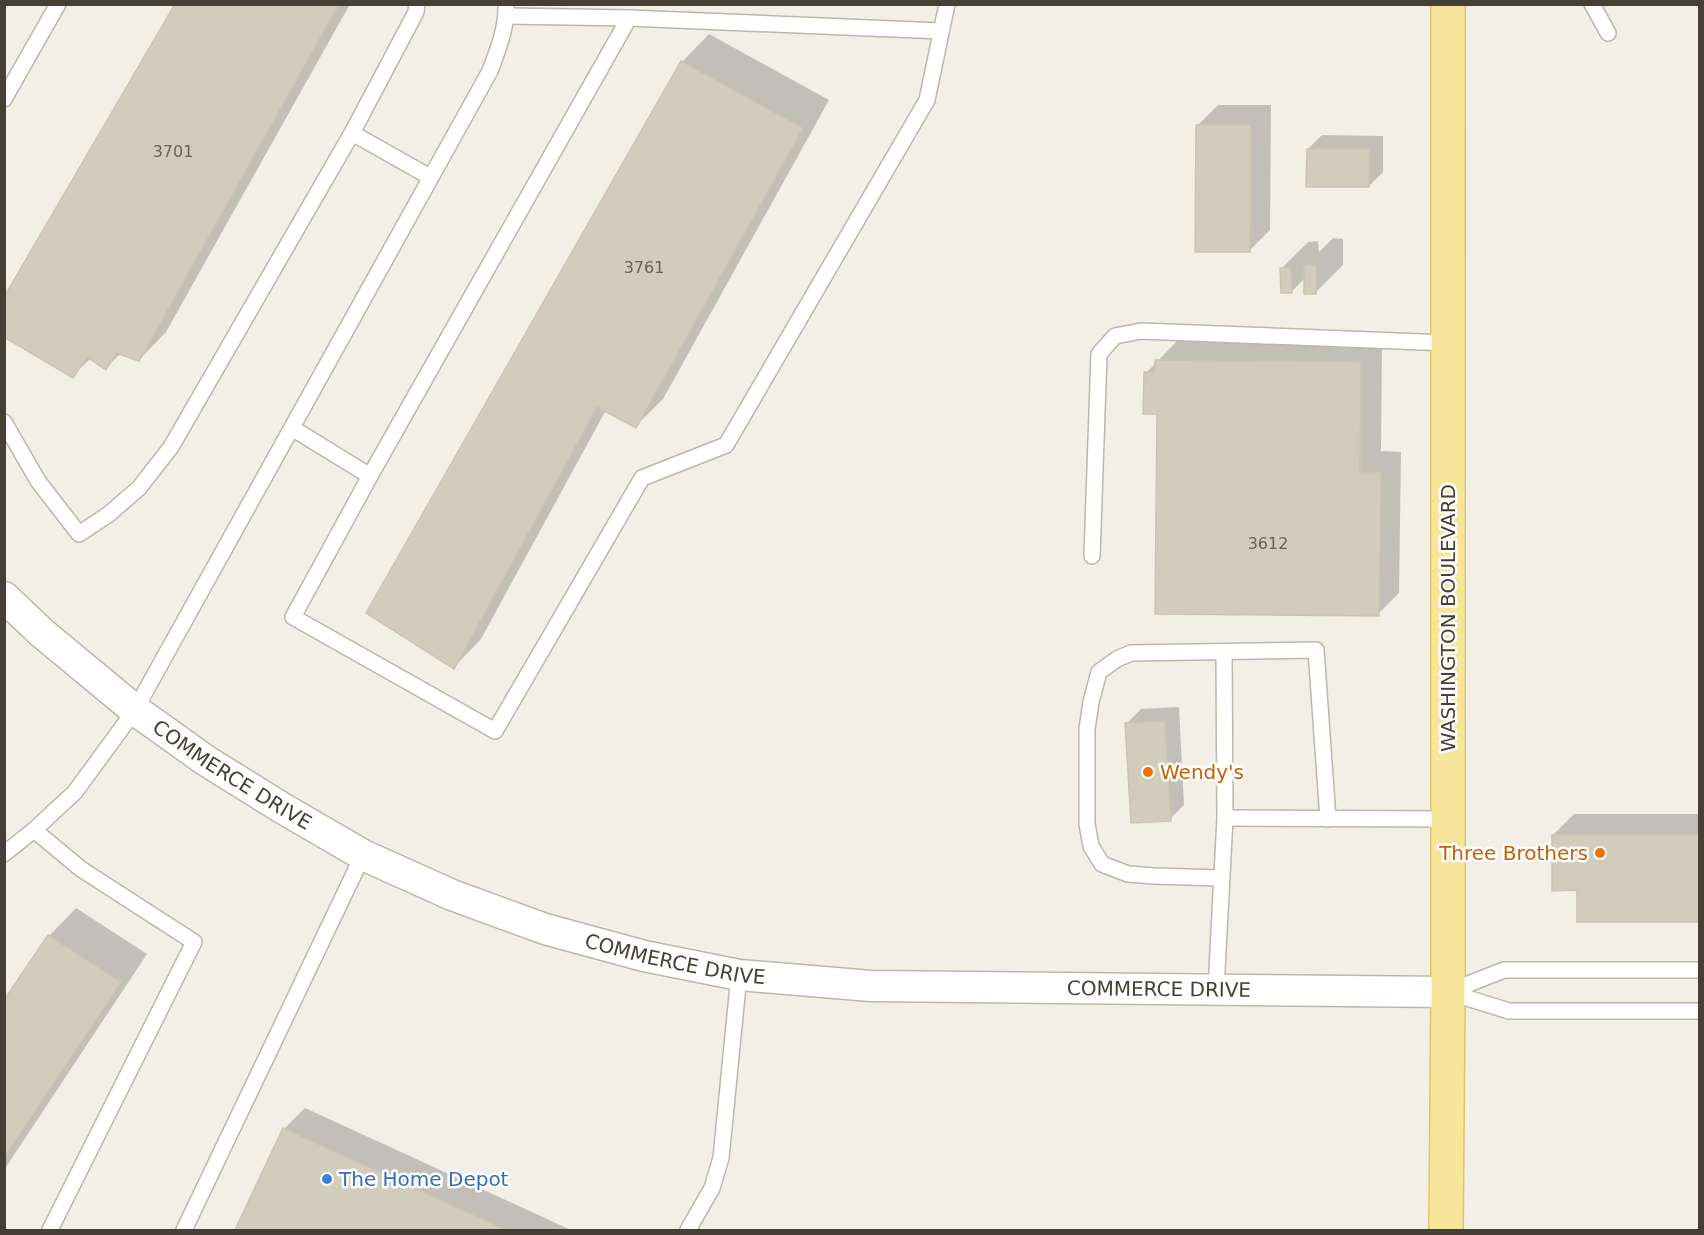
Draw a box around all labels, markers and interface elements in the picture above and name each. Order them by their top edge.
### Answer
house number: 3701 [153,142,193,161]
house number: 3761 [624,258,664,277]
street label: WASHINGTON BOULEVARD [1436,484,1460,752]
house number: 3612 [1248,534,1288,553]
street label: COMMERCE DRIVE [148,715,316,835]
place label: Wendy's [1160,760,1244,784]
marker: Wendy's [1141,765,1155,779]
place label: Three Brothers [1438,841,1588,865]
marker: Three Brothers [1593,846,1607,860]
street label: COMMERCE DRIVE [582,928,766,989]
street label: COMMERCE DRIVE [1067,976,1251,1002]
place label: The Home Depot [338,1167,509,1191]
marker: The Home Depot [320,1172,334,1186]

